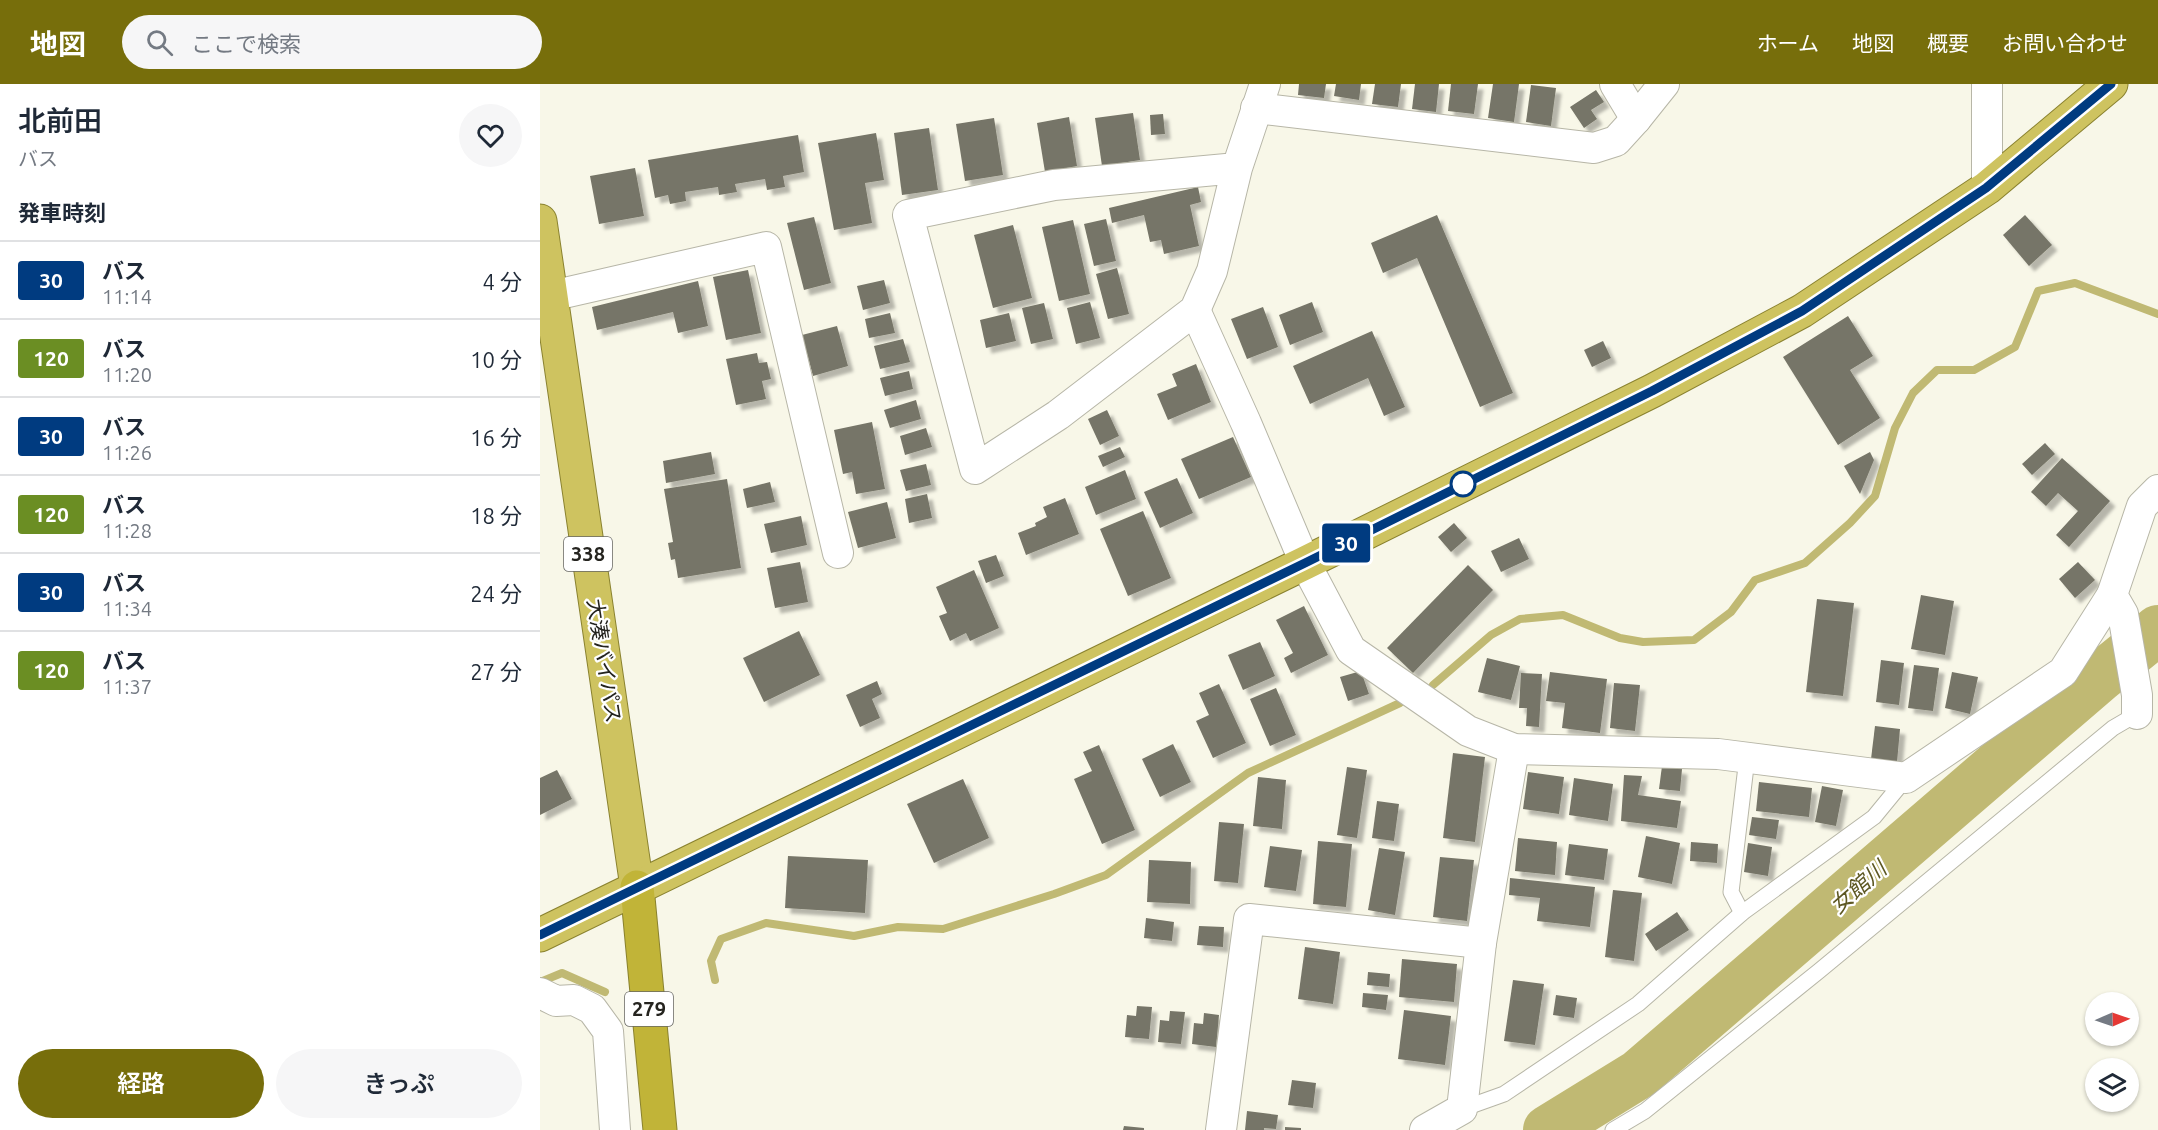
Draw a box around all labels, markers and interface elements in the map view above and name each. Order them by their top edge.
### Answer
search box [122,15,542,69]
icon: search [143,26,176,59]
text: 地図 [30,28,86,59]
text: ここで検索 [191,31,301,56]
text: ホーム [1757,31,1819,55]
text: 地図 [1852,31,1894,55]
text: 概要 [1927,31,1969,55]
text: お問い合わせ [2002,31,2128,55]
button: heart [459,104,522,167]
text: 北前田 [18,105,102,136]
text: バス [18,147,58,170]
text: 発車時刻 [18,200,106,225]
text: バス [102,258,146,283]
text: 30 [39,268,63,292]
text: 4 分 [483,269,522,294]
text: 11:14 [102,285,152,308]
text: バス [102,336,146,361]
text: 120 [33,346,69,370]
text: 10 分 [470,347,522,372]
text: 11:20 [102,363,152,386]
text: バス [102,414,146,439]
text: 30 [39,424,63,448]
text: 16 分 [470,425,522,450]
text: 11:26 [102,441,152,464]
unlabelled marker [1450,471,1476,497]
text: バス [102,492,146,517]
text: 120 [33,502,69,526]
text: 18 分 [470,503,522,528]
text: 11:28 [102,519,152,542]
line badge: 30 [1319,524,1373,562]
text: 30 [1334,531,1358,555]
road number: 338 [564,537,612,571]
text: バス [102,570,146,595]
text: 30 [39,580,63,604]
text: 24 分 [470,581,522,606]
text: 11:34 [102,597,152,620]
street label: 大湊バイパス [583,597,627,725]
text: バス [102,648,146,673]
text: 120 [33,658,69,682]
text: 27 分 [470,659,522,684]
text: 11:37 [102,675,152,698]
water label: 女館川 [1825,854,1892,918]
road number: 279 [625,992,673,1026]
north arrow [2085,992,2139,1046]
map controls [2085,992,2139,1112]
button: 経路 [18,1049,264,1118]
button: きっぷ [276,1049,522,1118]
button: layers [2085,1058,2139,1112]

